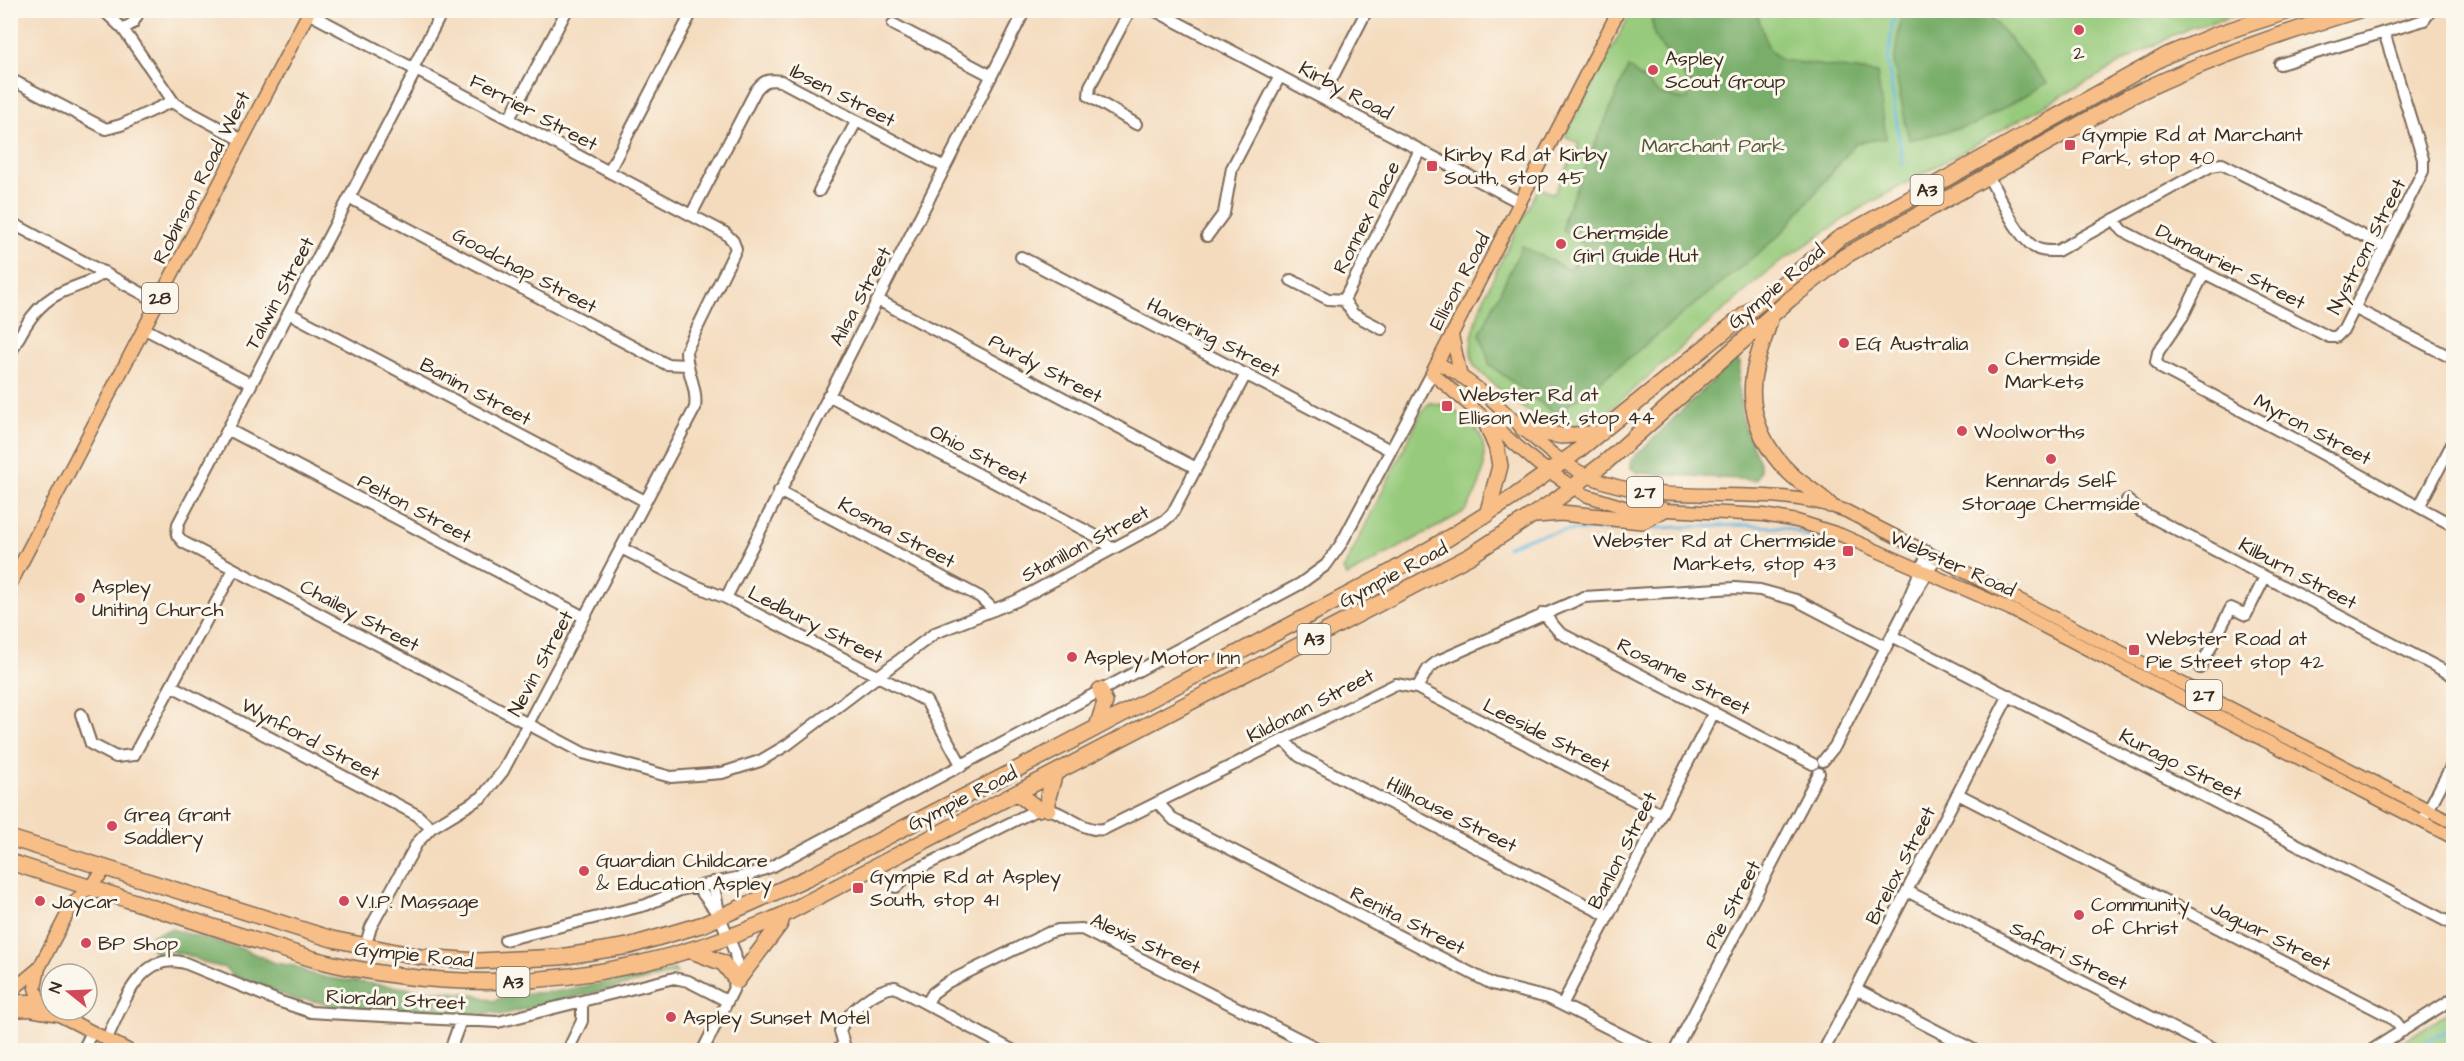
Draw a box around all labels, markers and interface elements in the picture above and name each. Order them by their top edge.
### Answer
marker: 2 [2072,23,2086,37]
place label: 2 [2073,39,2085,67]
place label: Aspley Scout Group [1665,45,1785,96]
street label: Kirby Road [1293,55,1397,128]
street label: Ibsen Street [785,57,900,134]
marker: Aspley Scout Group [1646,63,1660,77]
street label: Ferrier Street [465,67,602,158]
street label: Robinson Road West [146,86,258,269]
place label: Gympie Rd at Marchant Park, stop 40 [2082,121,2303,172]
park label: Marchant Park [1642,132,1784,160]
marker: Gympie Rd at Marchant Park, stop 40 [2063,138,2077,152]
place label: Kirby Rd at Kirby South, stop 45 [1444,141,1608,192]
street label: Ronnex Place [1326,156,1407,279]
marker: Kirby Rd at Kirby South, stop 45 [1425,159,1439,173]
street label: Nystrom Street [2321,174,2414,320]
road number: A3 [1910,175,1944,205]
street label: Dumaurier Street [2151,217,2310,317]
place label: Chermside Girl Guide Hut [1573,219,1699,270]
street label: Goodchap Street [447,221,602,321]
street label: Ellison Road [1423,228,1497,335]
street label: Talwin Street [238,232,322,355]
marker: Chermside Girl Guide Hut [1554,237,1568,251]
street label: Gympie Road [1722,238,1832,337]
street label: Ailsa Street [823,242,899,351]
road number: 28 [142,283,178,313]
street label: Havering Street [1141,291,1285,386]
street label: Purdy Street [983,327,1107,411]
place label: EG Australia [1856,330,1968,358]
marker: EG Australia [1837,336,1851,350]
place label: Chermside Markets [2005,345,2101,396]
street label: Banim Street [415,351,536,433]
marker: Chermside Markets [1986,362,2000,376]
place label: Webster Rd at Ellison West, stop 44 [1459,381,1655,432]
street label: Myron Street [2248,387,2376,474]
marker: Webster Rd at Ellison West, stop 44 [1440,399,1454,413]
street label: Ohio Street [925,417,1032,492]
place label: Woolworths [1974,418,2085,446]
marker: Woolworths [1955,424,1969,438]
marker: Kennards Self Storage Chermside [2044,452,2058,466]
street label: Pelton Street [352,467,477,551]
place label: Kennards Self Storage Chermside [1962,467,2140,519]
road number: 27 [1627,477,1663,507]
street label: Kosma Street [833,490,960,575]
street label: Stanillon Street [1016,498,1154,589]
street label: Webster Road [1885,524,2020,604]
place label: Webster Rd at Chermside Markets, stop 43 [1593,527,1836,578]
street label: Kilburn Street [2233,531,2362,617]
street label: Gympie Road [1334,535,1453,616]
marker: Webster Rd at Chermside Markets, stop 43 [1841,544,1855,558]
place label: Aspley Uniting Church [92,573,224,625]
street label: Chailey Street [294,573,424,660]
street label: Ledbury Street [743,579,888,672]
marker: Aspley Uniting Church [73,591,87,605]
street label: Nevin Street [501,605,581,721]
road number: A3 [1298,624,1330,654]
place label: Webster Road at Pie Street stop 42 [2146,625,2324,676]
street label: Rosanne Street [1612,631,1755,723]
marker: Webster Road at Pie Street stop 42 [2127,643,2141,657]
place label: Aspley Motor Inn [1084,644,1240,673]
marker: Aspley Motor Inn [1065,650,1079,664]
street label: Kildonan Street [1242,662,1379,750]
road number: 27 [2186,680,2222,710]
street label: Wynford Street [236,691,385,789]
street label: Leeside Street [1478,692,1615,780]
street label: Kurago Street [2114,722,2247,809]
street label: Gympie Road [903,759,1022,839]
street label: Hillhouse Street [1381,770,1522,860]
street label: Banlon Street [1581,787,1665,914]
place label: Greg Grant Saddlery [124,801,231,853]
street label: Brelox Street [1859,801,1943,930]
marker: Greg Grant Saddlery [105,819,119,833]
place label: Guardian Childcare & Education Aspley [596,847,772,899]
street label: Pie Street [1698,855,1768,954]
place label: Gympie Rd at Aspley South, stop 41 [870,863,1061,914]
marker: Guardian Childcare & Education Aspley [577,864,591,878]
street label: Renita Street [1345,880,1470,962]
marker: Gympie Rd at Aspley South, stop 41 [851,881,865,895]
place label: Jaycar [52,888,118,917]
place label: V.I.P. Massage [356,888,479,917]
place label: Community of Christ [2091,891,2190,942]
street label: Jaguar Street [2205,893,2336,979]
marker: Jaycar [33,894,47,908]
marker: V.I.P. Massage [337,894,351,908]
street label: Alexis Street [1086,906,1205,982]
marker: Community of Christ [2072,908,2086,922]
street label: Safari Street [2005,914,2132,998]
place label: BP Shop [98,930,178,958]
street label: Gympie Road [353,935,475,976]
marker: BP Shop [79,936,93,950]
north arrow [39,962,99,1022]
road number: A3 [496,967,530,997]
text: N [44,980,68,996]
street label: Riordan Street [325,982,466,1018]
place label: Aspley Sunset Motel [683,1004,870,1033]
marker: Aspley Sunset Motel [664,1010,678,1024]

